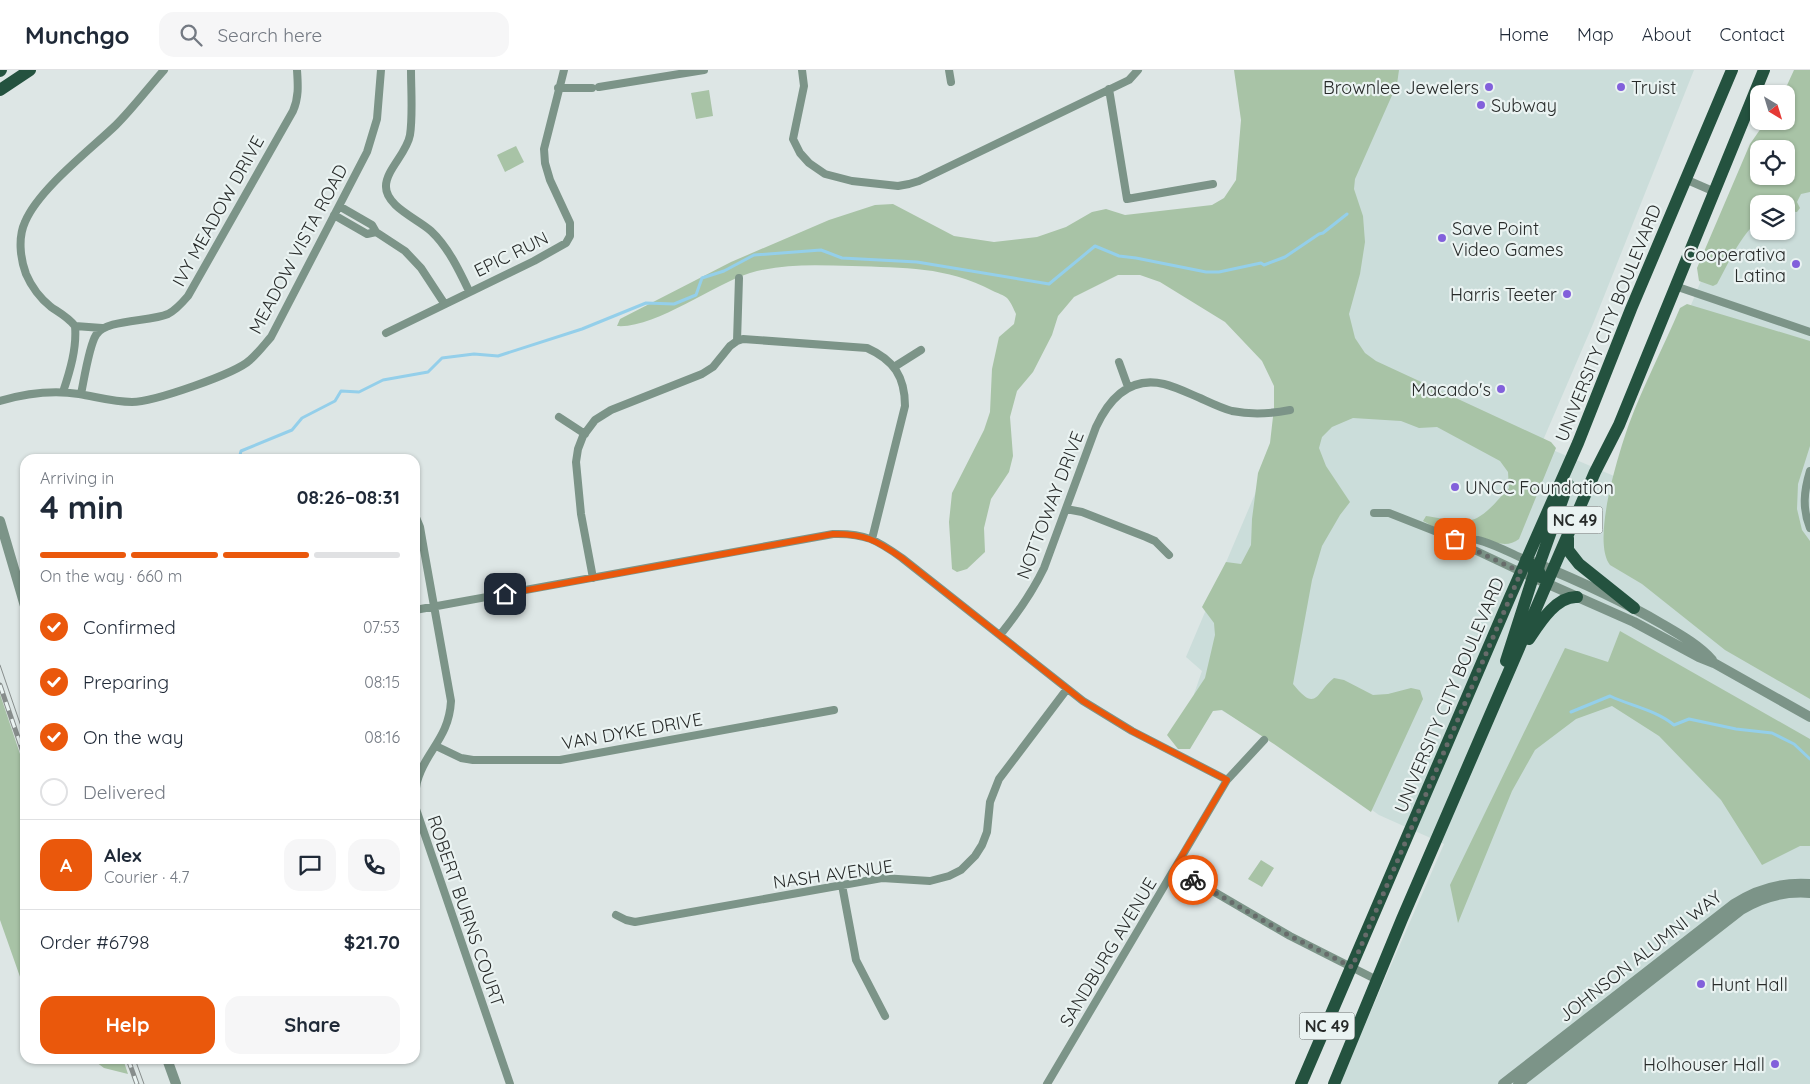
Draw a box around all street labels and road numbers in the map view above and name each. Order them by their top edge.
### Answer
street label: IVY MEADOW DRIVE [167,132,269,290]
street label: MEADOW VISTA ROAD [243,160,353,338]
street label: UNIVERSITY CITY BOULEVARD [1550,201,1666,445]
street label: EPIC RUN [470,226,552,282]
street label: NOTTOWAY DRIVE [1011,428,1089,582]
road number: NC 49 [1548,506,1602,534]
street label: UNIVERSITY CITY BOULEVARD [1389,574,1509,816]
street label: VAN DYKE DRIVE [560,707,704,755]
street label: ROBERT BURNS COURT [422,812,510,1010]
street label: NASH AVENUE [771,854,895,894]
street label: SANDBURG AVENUE [1054,873,1162,1031]
street label: JOHNSON ALUMNI WAY [1554,885,1726,1027]
road number: NC 49 [1300,1012,1354,1039]

